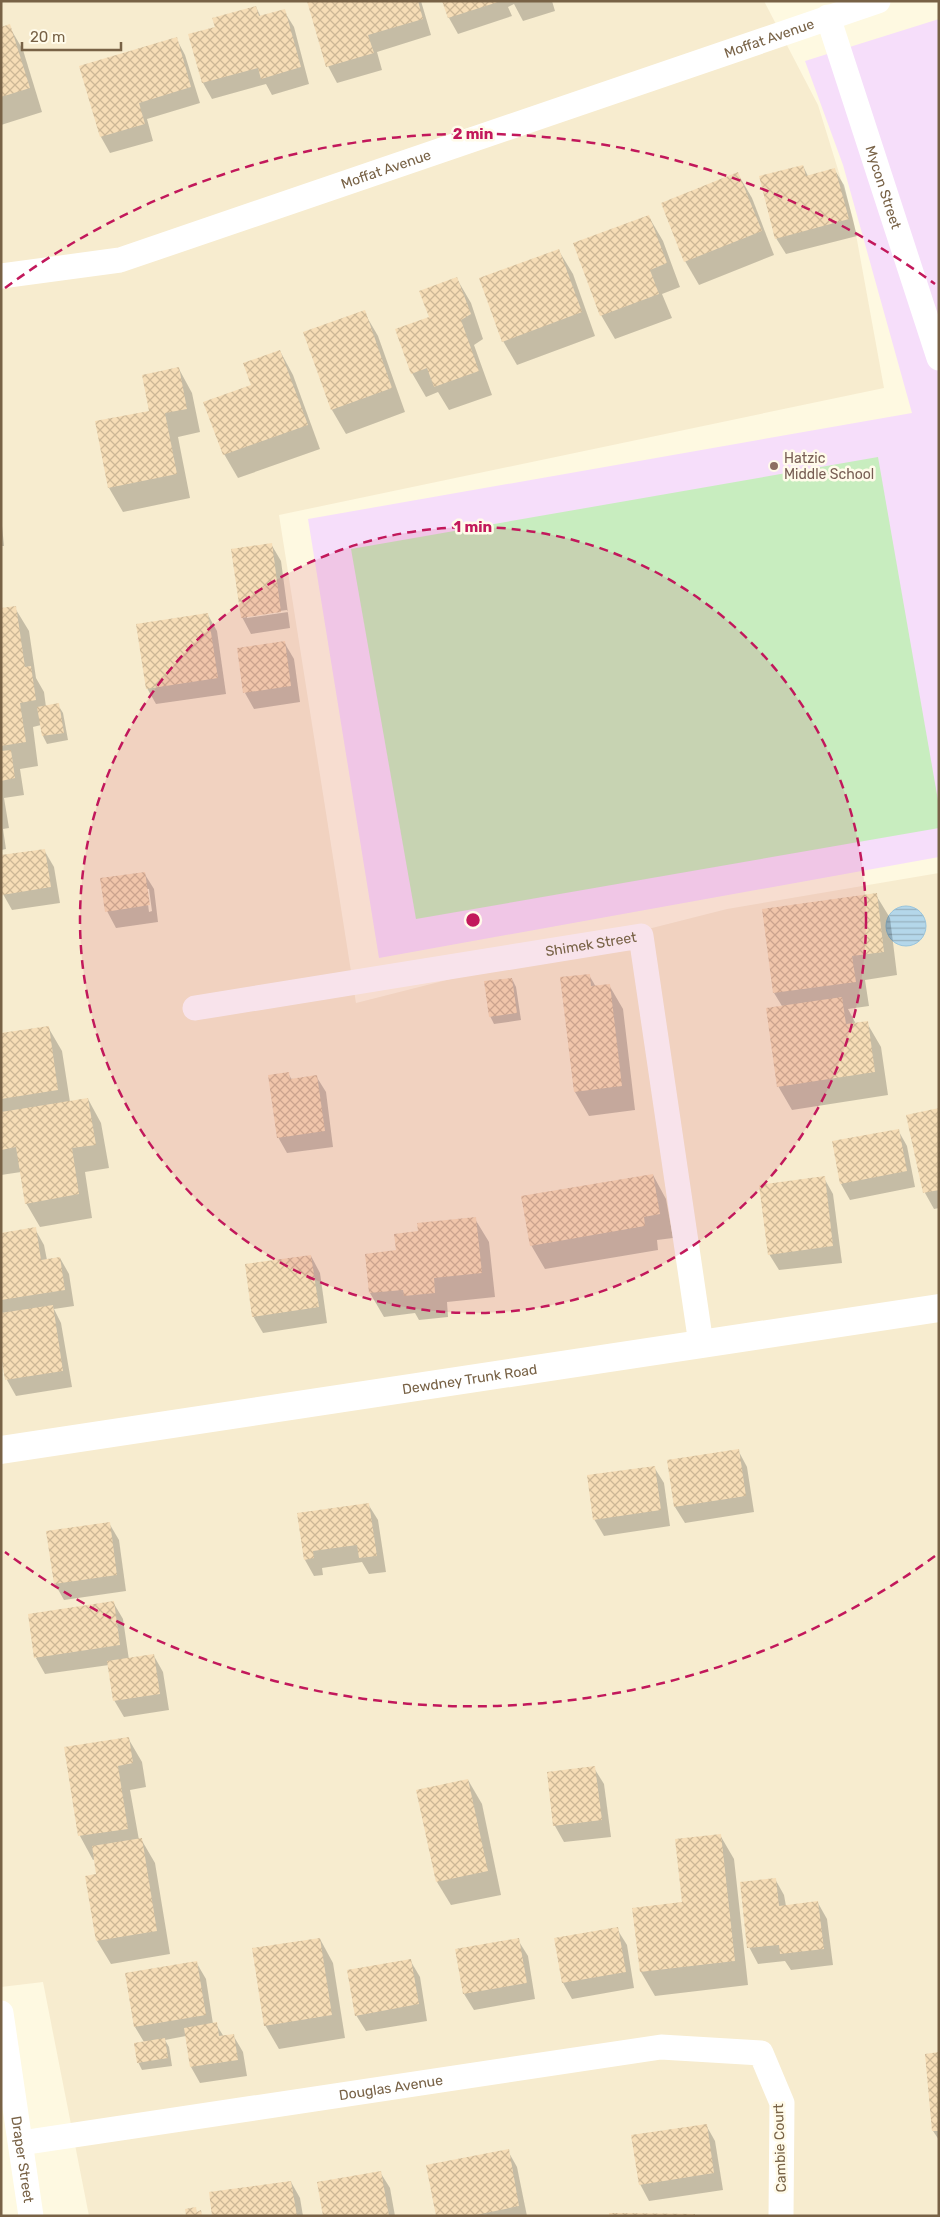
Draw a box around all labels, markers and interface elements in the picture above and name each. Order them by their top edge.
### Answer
street label: Moffat Avenue [722,15,816,61]
scale bar [22,20,121,52]
text: 20 m [30,28,65,46]
text: 2 min [453,125,493,143]
street label: Mycon Street [862,143,905,232]
street label: Moffat Avenue [339,146,433,192]
place label: Hatzic Middle School [784,450,874,483]
marker: Hatzic Middle School [768,460,780,472]
text: 1 min [454,518,492,536]
centre of rings [464,911,482,929]
street label: Shimek Street [544,928,638,960]
street label: Dewdney Trunk Road [401,1360,538,1398]
street label: Douglas Avenue [338,2071,444,2104]
street label: Cambie Court [770,2103,790,2193]
street label: Draper Street [8,2115,38,2205]

